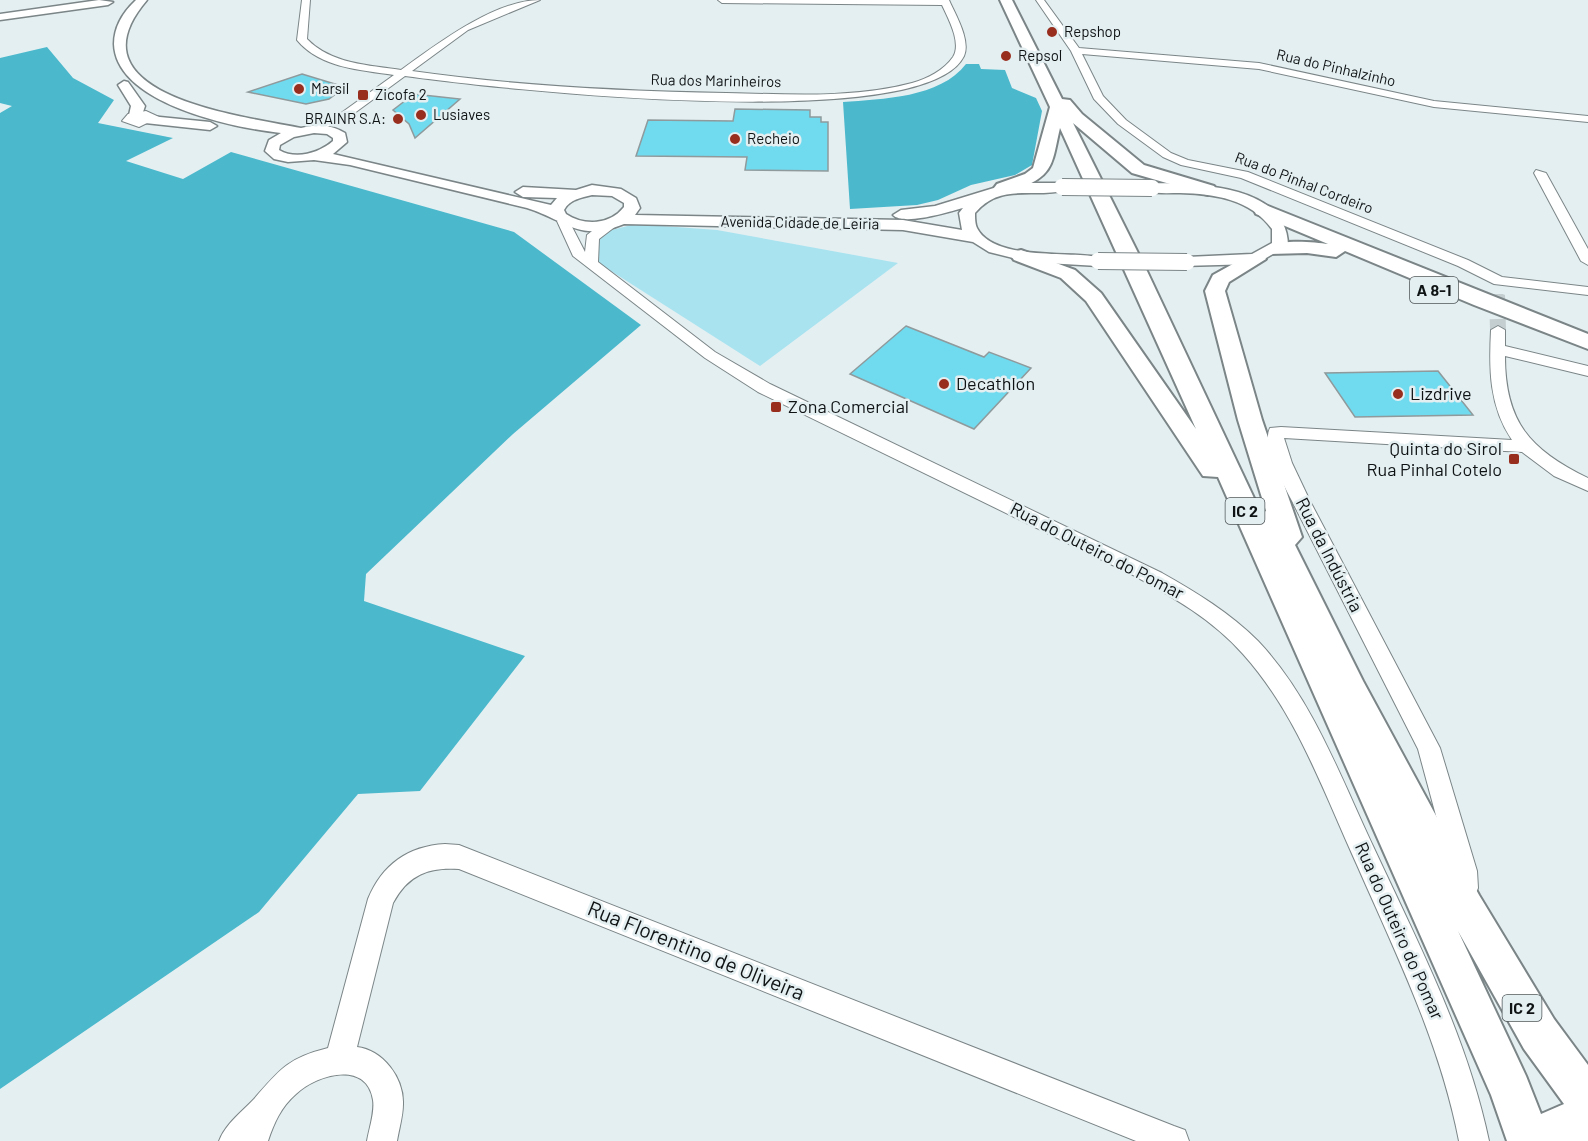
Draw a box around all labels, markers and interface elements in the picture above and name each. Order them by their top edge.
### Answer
place label: Repshop [1064,22,1121,40]
marker: Repshop [1045,25,1059,39]
street label: Rua do Pinhalzinho [1275,45,1398,90]
place label: Repsol [1018,46,1062,64]
marker: Repsol [999,49,1013,63]
street label: Rua dos Marinheiros [650,70,782,90]
place label: Marsil [311,79,349,97]
marker: Marsil [292,82,306,96]
place label: Zicofa 2 [375,85,427,103]
marker: Zicofa 2 [356,88,370,102]
place label: Lusiaves [433,105,490,123]
marker: Lusiaves [414,108,428,122]
place label: BRAINR S.A: [305,109,386,127]
marker: BRAINR S.A: [391,112,405,126]
place label: Recheio [747,129,800,147]
marker: Recheio [728,132,742,146]
street label: Rua do Pinhal Cordeiro [1233,147,1376,217]
street label: Avenida Cidade de Leiria [720,212,880,232]
road number: A 8-1 [1410,277,1458,303]
place label: Decathlon [956,372,1035,394]
marker: Decathlon [937,377,951,391]
place label: Lizdrive [1410,382,1472,404]
marker: Lizdrive [1391,387,1405,401]
place label: Zona Comercial [788,395,909,417]
marker: Zona Comercial [769,400,783,414]
place label: Quinta do Sirol Rua Pinhal Cotelo [1367,437,1502,480]
marker: Quinta do Sirol Rua Pinhal Cotelo [1507,452,1521,466]
street label: Rua da Indústria [1292,494,1368,615]
street label: Rua do Outeiro do Pomar [1007,497,1188,604]
road number: IC 2 [1226,498,1264,524]
street label: Rua do Outeiro do Pomar [1351,838,1449,1023]
street label: Rua Florentino de Oliveira [584,895,809,1005]
road number: IC 2 [1502,995,1541,1021]

